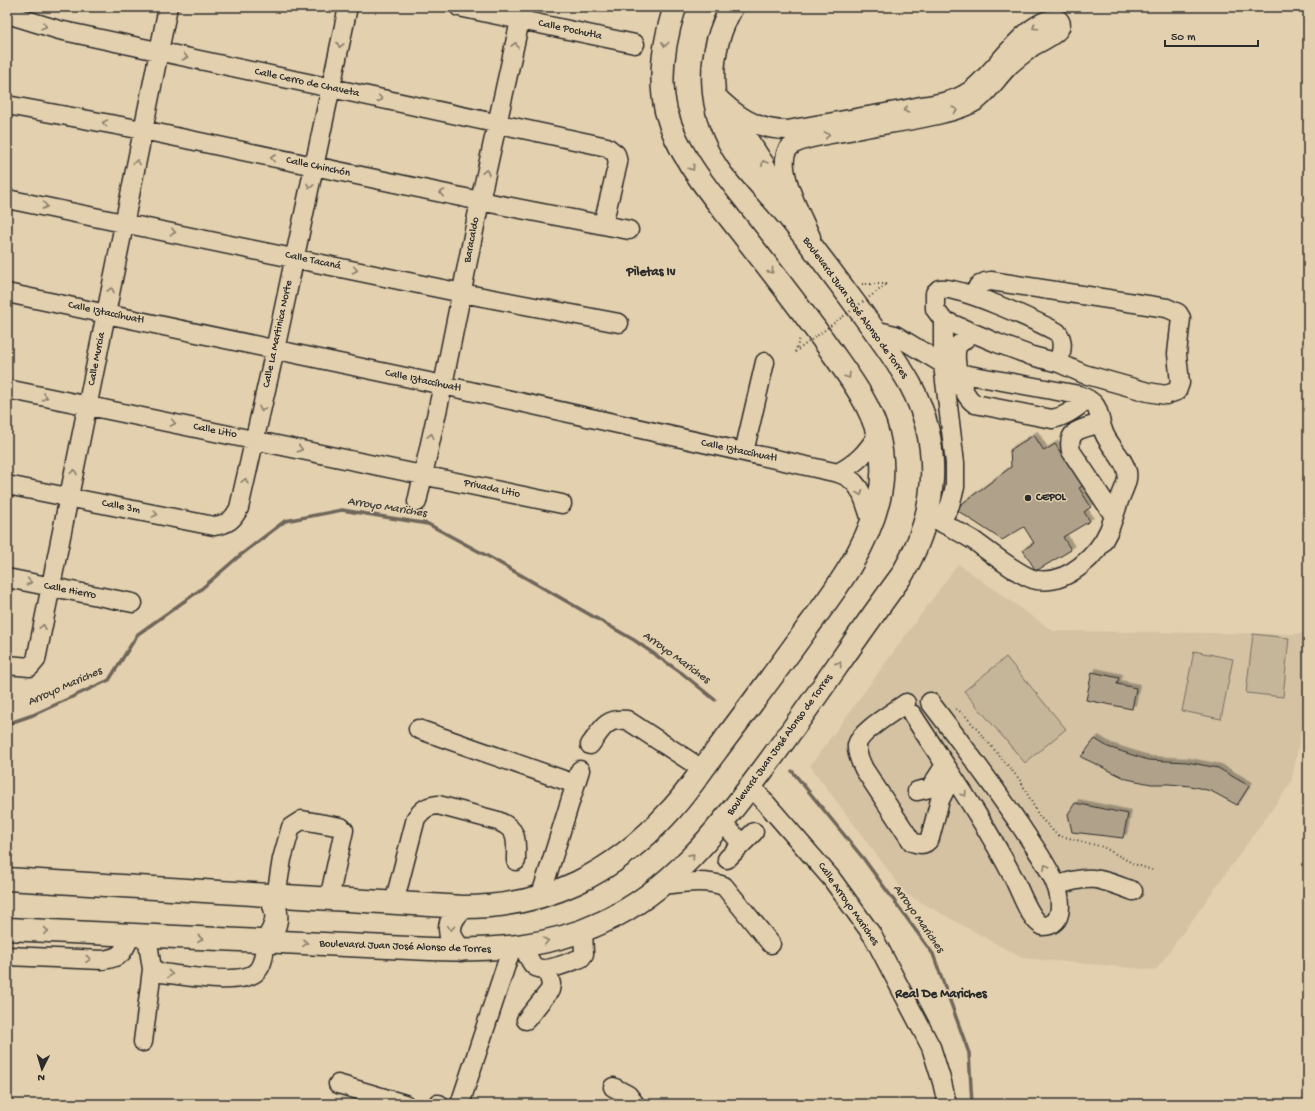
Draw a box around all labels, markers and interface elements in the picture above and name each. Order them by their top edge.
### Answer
street label: Calle Pochutla [537,17,604,43]
one-way arrow [40,21,47,30]
scale bar [1165,22,1258,48]
one-way arrow [1032,23,1039,30]
text: 50 m [1171,31,1196,45]
one-way arrow [661,41,670,48]
one-way arrow [336,42,345,48]
one-way arrow [510,42,518,48]
one-way arrow [182,52,188,60]
street label: Calle Cerro de Chaveta [254,66,361,100]
one-way arrow [377,94,384,102]
one-way arrow [903,105,909,113]
one-way arrow [951,106,958,114]
one-way arrow [102,119,108,128]
one-way arrow [824,132,830,140]
one-way arrow [270,154,276,162]
street label: Calle Chinchón [285,154,352,180]
one-way arrow [132,159,140,165]
one-way arrow [761,160,768,167]
one-way arrow [687,164,695,171]
one-way arrow [482,169,490,175]
one-way arrow [307,183,315,189]
one-way arrow [438,189,445,198]
one-way arrow [42,202,48,210]
street label: Baracaldo [462,216,482,265]
one-way arrow [169,228,176,236]
street label: Boulevard Juan José Alonso de Torres [799,234,911,382]
street label: Calle Tacaná [284,249,343,273]
one-way arrow [352,265,358,274]
district label: Piletas Iv [626,265,676,280]
one-way arrow [767,267,774,274]
street label: Calle La Martinica Norte [261,279,295,389]
one-way arrow [106,286,114,293]
street label: Calle Iztaccíhuatl [67,299,146,327]
street label: Calle Murcia [86,330,108,387]
street label: Calle Iztaccíhuatl [384,367,463,395]
one-way arrow [844,372,851,379]
one-way arrow [42,393,48,401]
one-way arrow [258,406,266,412]
one-way arrow [169,418,176,427]
street label: Calle Litio [192,421,238,441]
one-way arrow [427,433,435,440]
street label: Calle Iztaccíhuatl [700,437,779,465]
one-way arrow [297,444,303,452]
one-way arrow [70,469,78,475]
street label: Privada Litio [462,477,522,501]
one-way arrow [240,478,249,485]
one-way arrow [856,489,864,496]
place label: CEPOL [1035,492,1067,504]
marker: CEPOL [1023,493,1033,503]
water label: Arroyo Mariches [347,495,429,521]
street label: Calle 3m [101,497,141,517]
one-way arrow [152,509,158,518]
one-way arrow [26,578,33,586]
street label: Calle Hierro [43,580,97,602]
one-way arrow [39,624,47,630]
water label: Arroyo Mariches [640,629,714,688]
one-way arrow [834,661,841,668]
water label: Arroyo Mariches [26,664,106,710]
street label: Boulevard Juan José Alonso de Torres [724,671,836,819]
one-way arrow [959,790,967,797]
one-way arrow [687,854,694,861]
street label: Calle Arroyo Mariches [815,860,882,948]
one-way arrow [1044,864,1051,871]
water label: Arroyo Mariches [889,882,948,957]
one-way arrow [446,925,455,931]
one-way arrow [43,927,49,935]
one-way arrow [197,934,203,943]
street label: Boulevard Juan José Alonso de Torres [318,938,492,956]
one-way arrow [543,938,549,946]
one-way arrow [302,939,308,948]
one-way arrow [85,955,91,964]
one-way arrow [167,970,173,979]
district label: Real De Mariches [894,987,988,1002]
north arrow [22,1049,62,1089]
text: N [37,1071,45,1083]

